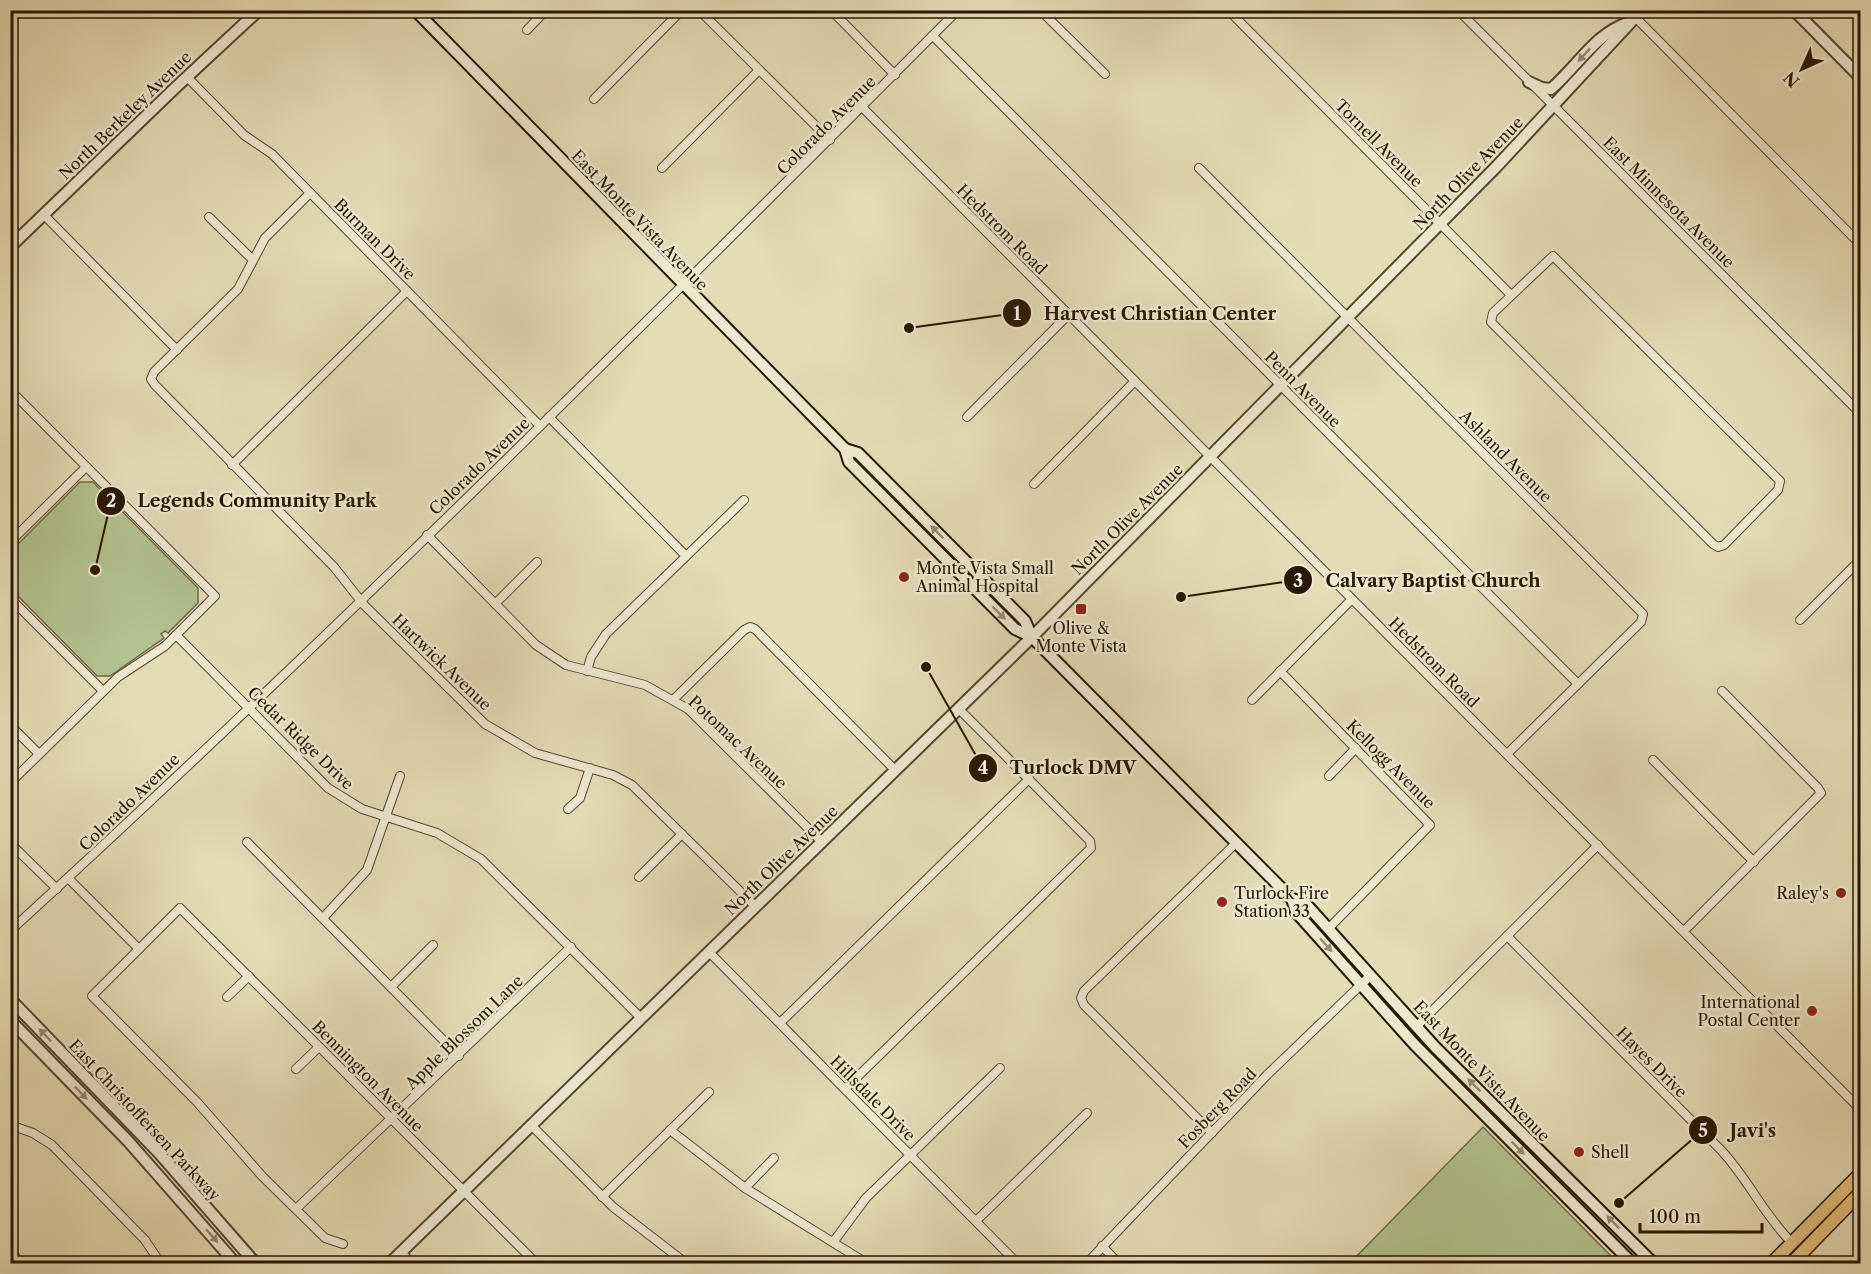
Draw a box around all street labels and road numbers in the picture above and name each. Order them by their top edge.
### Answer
street label: North Berkeley Avenue [55,47,195,183]
street label: Colorado Avenue [772,71,880,179]
street label: Tornell Avenue [1331,95,1427,191]
street label: North Olive Avenue [1409,112,1527,234]
street label: East Minnesota Avenue [1599,132,1739,272]
street label: East Monte Vista Avenue [568,146,712,295]
street label: Hedstrom Road [953,180,1052,279]
street label: Burman Drive [330,194,420,284]
street label: Penn Avenue [1261,347,1345,431]
street label: Ashland Avenue [1455,405,1556,506]
street label: Colorado Avenue [425,413,533,519]
street label: North Olive Avenue [1067,459,1187,579]
street label: Hartwick Avenue [388,610,496,714]
street label: Hedstrom Road [1385,613,1484,712]
street label: Cedar Ridge Drive [244,682,358,794]
street label: Potomac Avenue [684,691,792,793]
street label: Kellogg Avenue [1342,715,1440,813]
street label: Colorado Avenue [75,749,183,855]
street label: North Olive Avenue [720,801,842,919]
street label: Apple Blossom Lane [400,971,527,1094]
street label: East Monte Vista Avenue [1410,997,1554,1146]
street label: Bennington Avenue [308,1016,428,1136]
street label: Hayes Drive [1612,1022,1692,1102]
street label: East Christoffersen Parkway [65,1035,226,1206]
street label: Hillsdale Drive [826,1051,920,1145]
street label: Fosberg Road [1174,1063,1261,1152]

